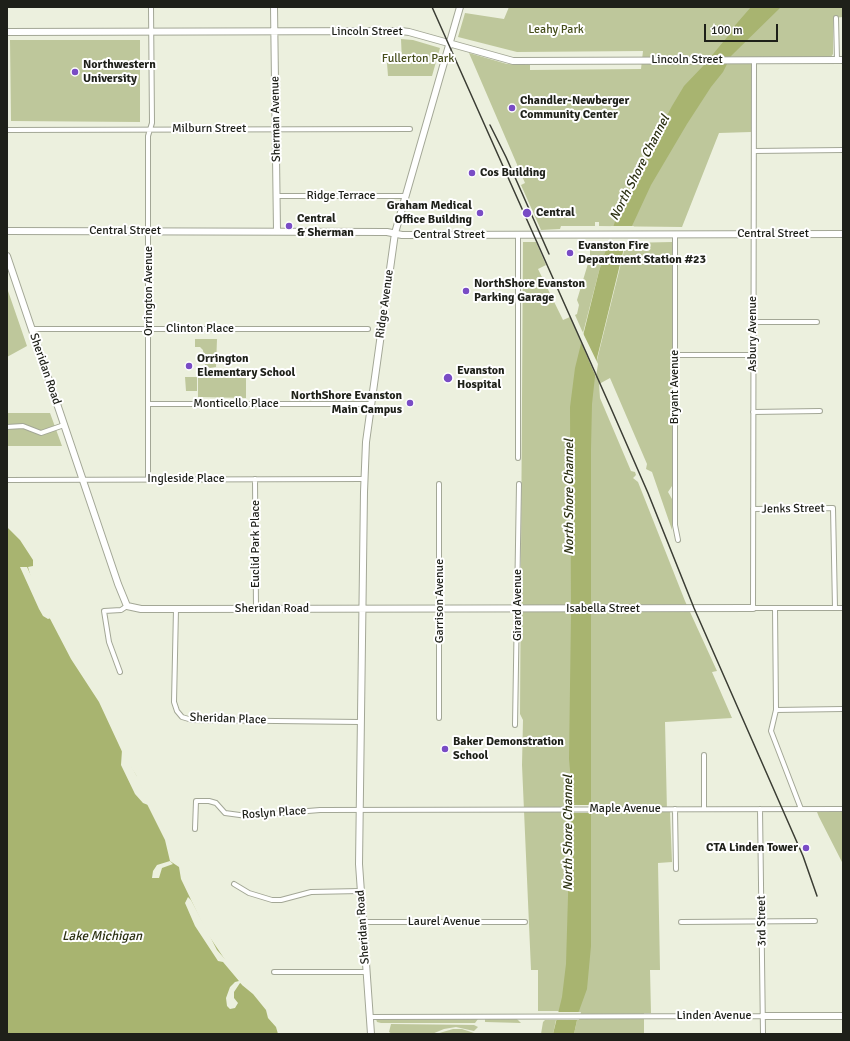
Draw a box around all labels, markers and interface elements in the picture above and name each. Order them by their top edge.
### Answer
scale bar [706,16,780,42]
park label: Leahy Park [528,23,584,37]
text: 100 m [711,23,743,38]
street label: Lincoln Street [331,25,403,39]
park label: Fullerton Park [382,52,454,66]
street label: Lincoln Street [651,53,723,67]
place label: Northwestern University [83,58,156,86]
marker: Northwestern University [70,67,80,77]
street label: Sherman Avenue [268,76,284,162]
place label: Chandler-Newberger Community Center [520,94,629,122]
marker: Chandler-Newberger Community Center [507,103,517,113]
water label: North Shore Channel [607,113,673,223]
street label: Milburn Street [172,122,246,136]
place label: Cos Building [480,166,546,180]
marker: Cos Building [467,168,477,178]
street label: Ridge Terrace [306,189,376,203]
place label: Graham Medical Office Building [387,199,472,227]
place label: Central [536,206,575,220]
marker: Central [521,207,533,219]
marker: Graham Medical Office Building [475,208,485,218]
place label: Central & Sherman [297,212,354,240]
marker: Central & Sherman [284,221,294,231]
street label: Central Street [89,224,161,238]
street label: Central Street [737,227,809,241]
street label: Central Street [413,228,485,242]
place label: Evanston Fire Department Station #23 [578,239,706,267]
street label: Orrington Avenue [142,246,156,336]
marker: Evanston Fire Department Station #23 [565,248,575,258]
street label: Ridge Avenue [373,269,397,339]
place label: NorthShore Evanston Parking Garage [474,277,585,305]
marker: NorthShore Evanston Parking Garage [461,286,471,296]
street label: Asbury Avenue [746,296,760,372]
street label: Clinton Place [166,322,234,336]
street label: Sheridan Road [26,331,64,407]
street label: Bryant Avenue [668,350,682,424]
place label: Orrington Elementary School [197,352,295,380]
marker: Orrington Elementary School [184,361,194,371]
place label: Evanston Hospital [457,364,505,392]
marker: Evanston Hospital [442,372,454,384]
place label: NorthShore Evanston Main Campus [291,389,402,417]
street label: Monticello Place [193,397,279,411]
marker: NorthShore Evanston Main Campus [405,398,415,408]
water label: North Shore Channel [562,439,578,555]
street label: Ingleside Place [147,472,225,486]
street label: Euclid Park Place [249,500,263,588]
street label: Jenks Street [761,501,825,517]
street label: Garrison Avenue [433,559,447,643]
street label: Girard Avenue [511,569,525,641]
street label: Sheridan Road [235,602,309,616]
street label: Isabella Street [566,602,640,616]
street label: Sheridan Place [189,710,267,728]
place label: Baker Demonstration School [453,735,564,763]
marker: Baker Demonstration School [440,744,450,754]
water label: North Shore Channel [561,775,577,891]
street label: Maple Avenue [589,802,661,816]
street label: Roslyn Place [241,804,307,822]
place label: CTA Linden Tower [706,841,798,855]
marker: CTA Linden Tower [801,843,811,853]
street label: Sheridan Road [353,889,373,965]
street label: 3rd Street [754,895,770,947]
street label: Laurel Avenue [408,915,480,929]
water label: Lake Michigan [62,929,142,945]
street label: Linden Avenue [677,1009,751,1023]

